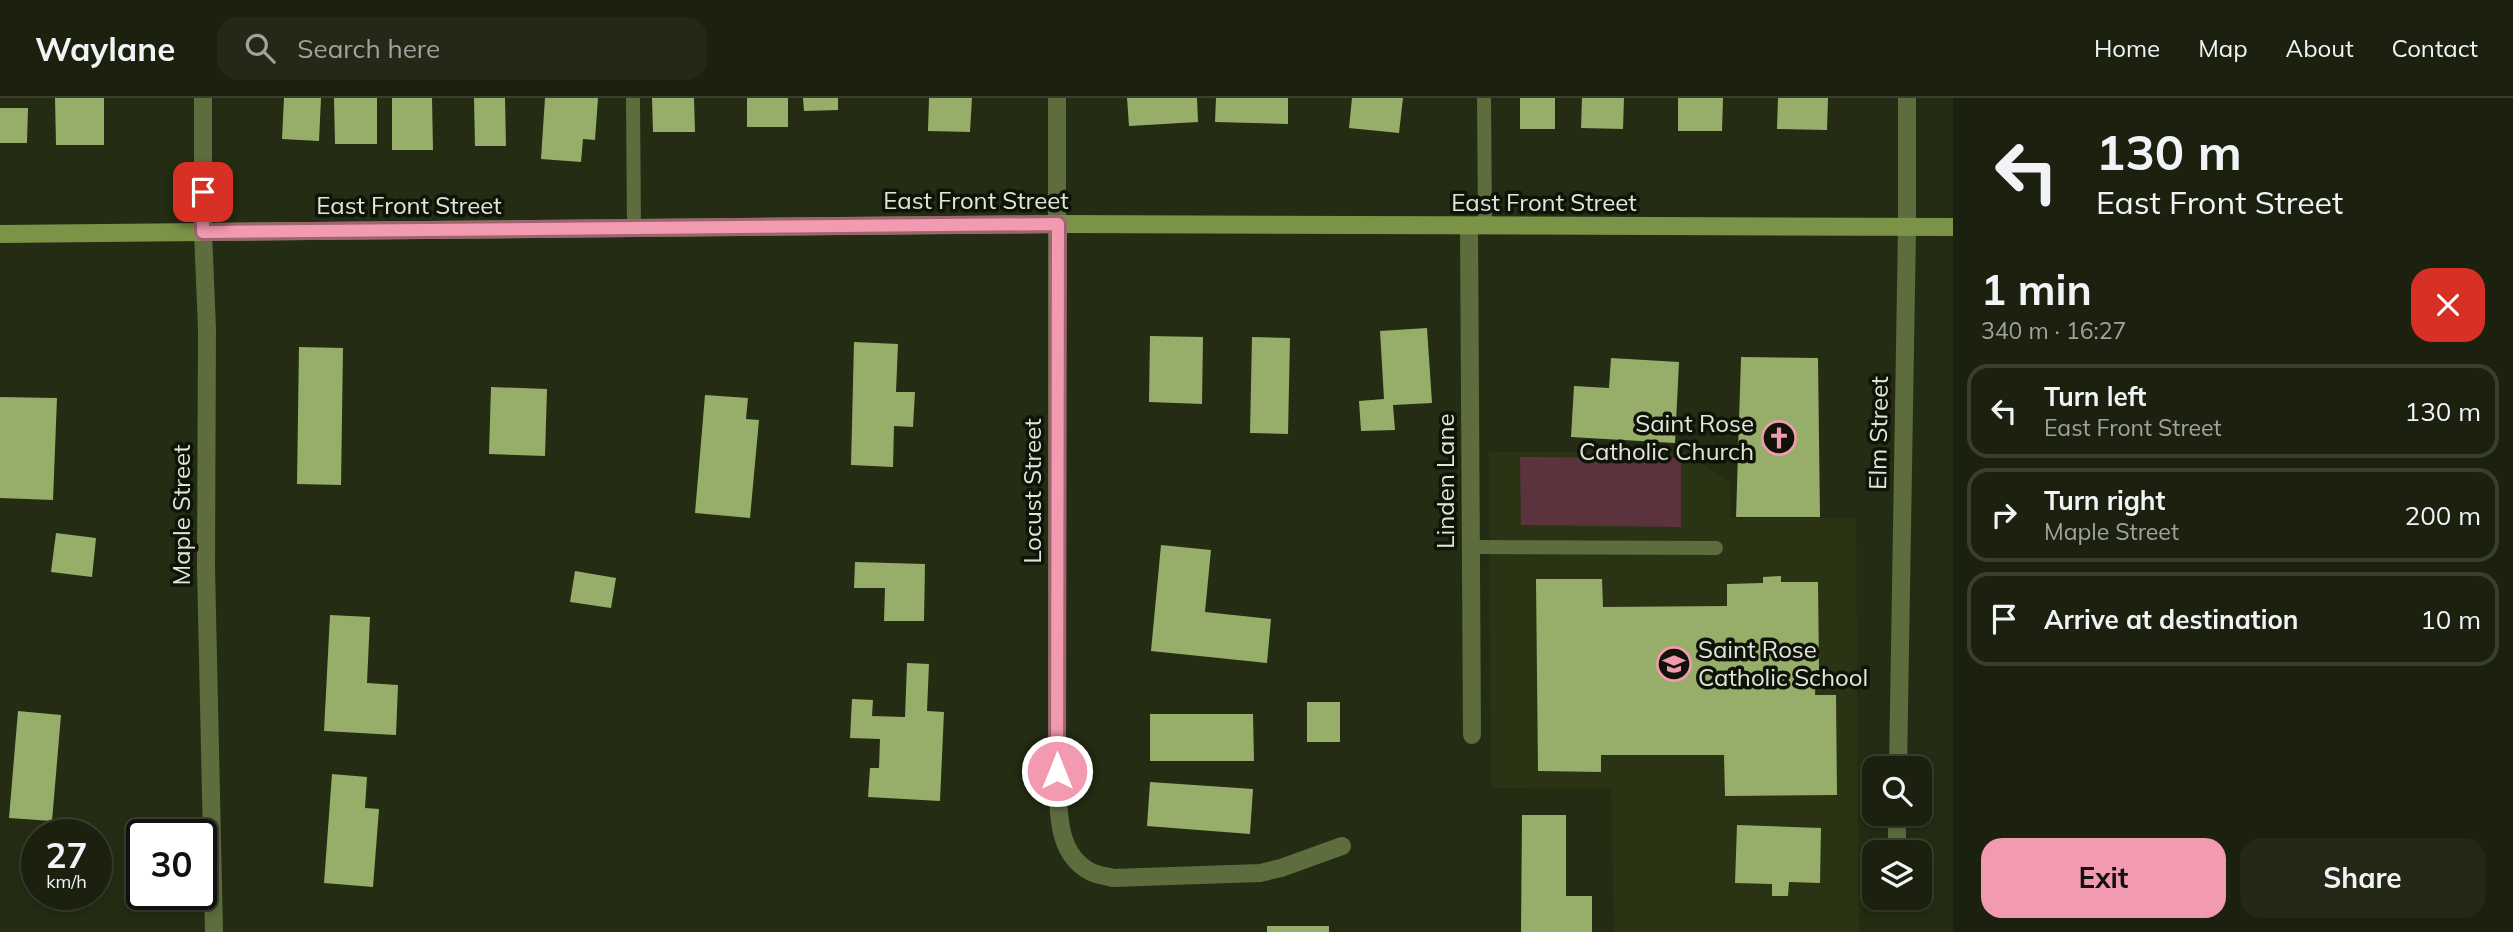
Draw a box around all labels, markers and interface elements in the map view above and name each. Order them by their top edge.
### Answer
search box [217,17,707,80]
text: Waylane [35,28,175,69]
icon: search [241,29,279,67]
text: Search here [297,32,440,65]
text: Home [2094,33,2160,63]
text: Map [2198,33,2248,63]
text: About [2286,33,2354,63]
text: Contact [2392,33,2478,63]
text: 130 m [2096,121,2242,182]
icon: left [1981,126,2072,217]
pin [173,162,233,222]
icon: arrive [184,173,222,211]
text: East Front Street [2096,182,2343,222]
street label: East Front Street [883,185,1069,215]
street label: East Front Street [1451,187,1637,217]
street label: East Front Street [316,190,502,220]
text: 1 min [1981,263,2092,316]
button: close [2411,268,2485,342]
text: 340 m · 16:27 [1981,316,2126,345]
street label: Elm Street [1862,376,1894,490]
text: Turn left [2044,380,2146,413]
icon: left [1985,392,2023,430]
text: 130 m [2405,395,2481,428]
place label: Saint Rose Catholic Church [1579,408,1754,466]
street label: Linden Lane [1430,413,1460,549]
text: East Front Street [2044,413,2222,442]
street label: Locust Street [1017,418,1047,564]
church icon: Saint Rose Catholic Church [1760,419,1798,457]
street label: Maple Street [166,445,196,585]
text: Turn right [2044,484,2165,517]
icon: right [1985,496,2023,534]
text: 200 m [2405,499,2481,532]
text: Maple Street [2044,517,2179,546]
icon: arrive [1985,600,2023,638]
text: Arrive at destination [2044,603,2299,636]
text: 10 m [2420,603,2481,636]
place label: Saint Rose Catholic School [1698,634,1868,692]
school or university icon: Saint Rose Catholic School [1655,645,1693,683]
position arrow [1020,734,1094,808]
map controls [1862,756,1932,910]
button: search [1862,756,1932,826]
speed limit sign: 30 [126,819,217,910]
text: 27 [45,833,88,877]
button: Exit [1981,838,2226,918]
button: Share [2240,838,2485,918]
button: layers [1862,840,1932,910]
text: km/h [46,870,87,893]

